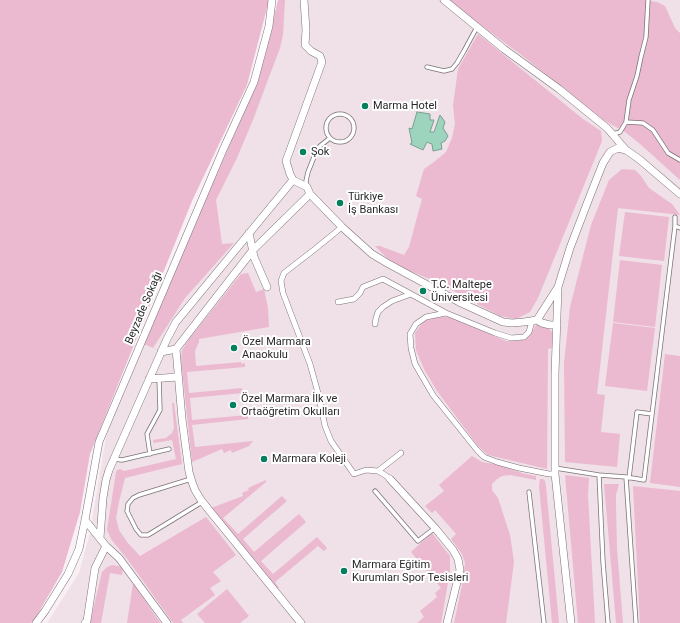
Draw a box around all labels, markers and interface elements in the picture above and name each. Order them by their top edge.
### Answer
place label: Marma Hotel [373,99,437,113]
marker: Marma Hotel [360,101,370,111]
place label: Şok [311,145,329,159]
marker: Şok [298,147,308,157]
place label: Türkiye İş Bankası [348,190,398,216]
marker: Türkiye İş Bankası [335,198,345,208]
street label: Beyzade Sokağı [123,270,165,346]
place label: T.C. Maltepe Üniversitesi [431,278,492,304]
marker: T.C. Maltepe Üniversitesi [418,286,428,296]
place label: Özel Marmara Anaokulu [242,335,311,361]
marker: Özel Marmara Anaokulu [229,343,239,353]
place label: Özel Marmara İlk ve Ortaöğretim Okulları [241,392,340,418]
marker: Özel Marmara İlk ve Ortaöğretim Okulları [228,400,238,410]
place label: Marmara Koleji [272,452,346,466]
marker: Marmara Koleji [259,454,269,464]
place label: Marmara Eğitim Kurumları Spor Tesisleri [352,558,468,584]
marker: Marmara Eğitim Kurumları Spor Tesisleri [339,566,349,576]

